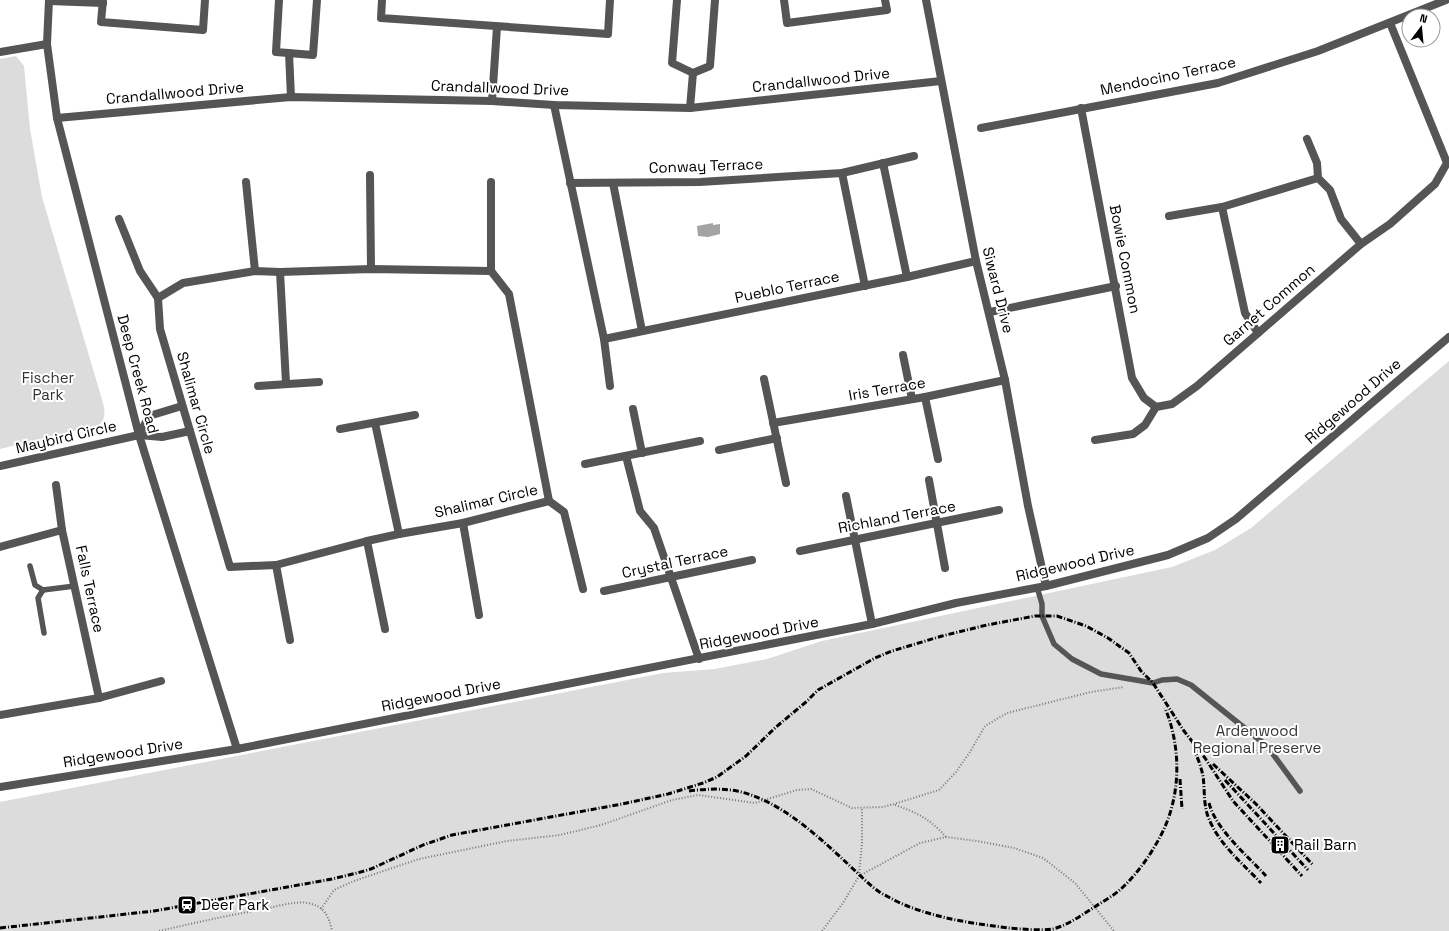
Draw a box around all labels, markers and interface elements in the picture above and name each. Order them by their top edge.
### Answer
north arrow [1401,8,1441,48]
text: N [1418,11,1429,26]
street label: Mendocino Terrace [1098,52,1238,99]
street label: Crandallwood Drive [751,63,891,96]
street label: Crandallwood Drive [431,76,570,99]
street label: Crandallwood Drive [105,77,245,108]
street label: Conway Terrace [648,154,764,177]
street label: Bowie Common [1106,203,1145,315]
street label: Siward Drive [979,245,1018,335]
street label: Garnet Common [1219,259,1319,350]
street label: Pueblo Terrace [733,266,841,307]
street label: Deep Creek Road [113,312,164,436]
street label: Shalimar Circle [173,349,220,456]
street label: Ridgewood Drive [1301,354,1405,447]
park label: Fischer Park [22,368,75,404]
street label: Iris Terrace [847,372,927,405]
street label: Maybird Circle [14,416,118,457]
street label: Shalimar Circle [432,479,540,522]
street label: Richland Terrace [836,496,957,537]
street label: Ridgewood Drive [1014,540,1136,585]
street label: Crystal Terrace [620,541,730,582]
street label: Falls Terrace [72,543,109,634]
street label: Ridgewood Drive [698,612,820,653]
street label: Ridgewood Drive [380,674,502,715]
park label: Ardenwood Regional Preserve [1193,721,1321,757]
street label: Ridgewood Drive [62,734,184,771]
building icon: Rail Barn [1269,834,1291,856]
place label: Rail Barn [1294,835,1357,854]
station icon: Deer Park [176,894,198,916]
place label: Deer Park [201,895,269,914]

